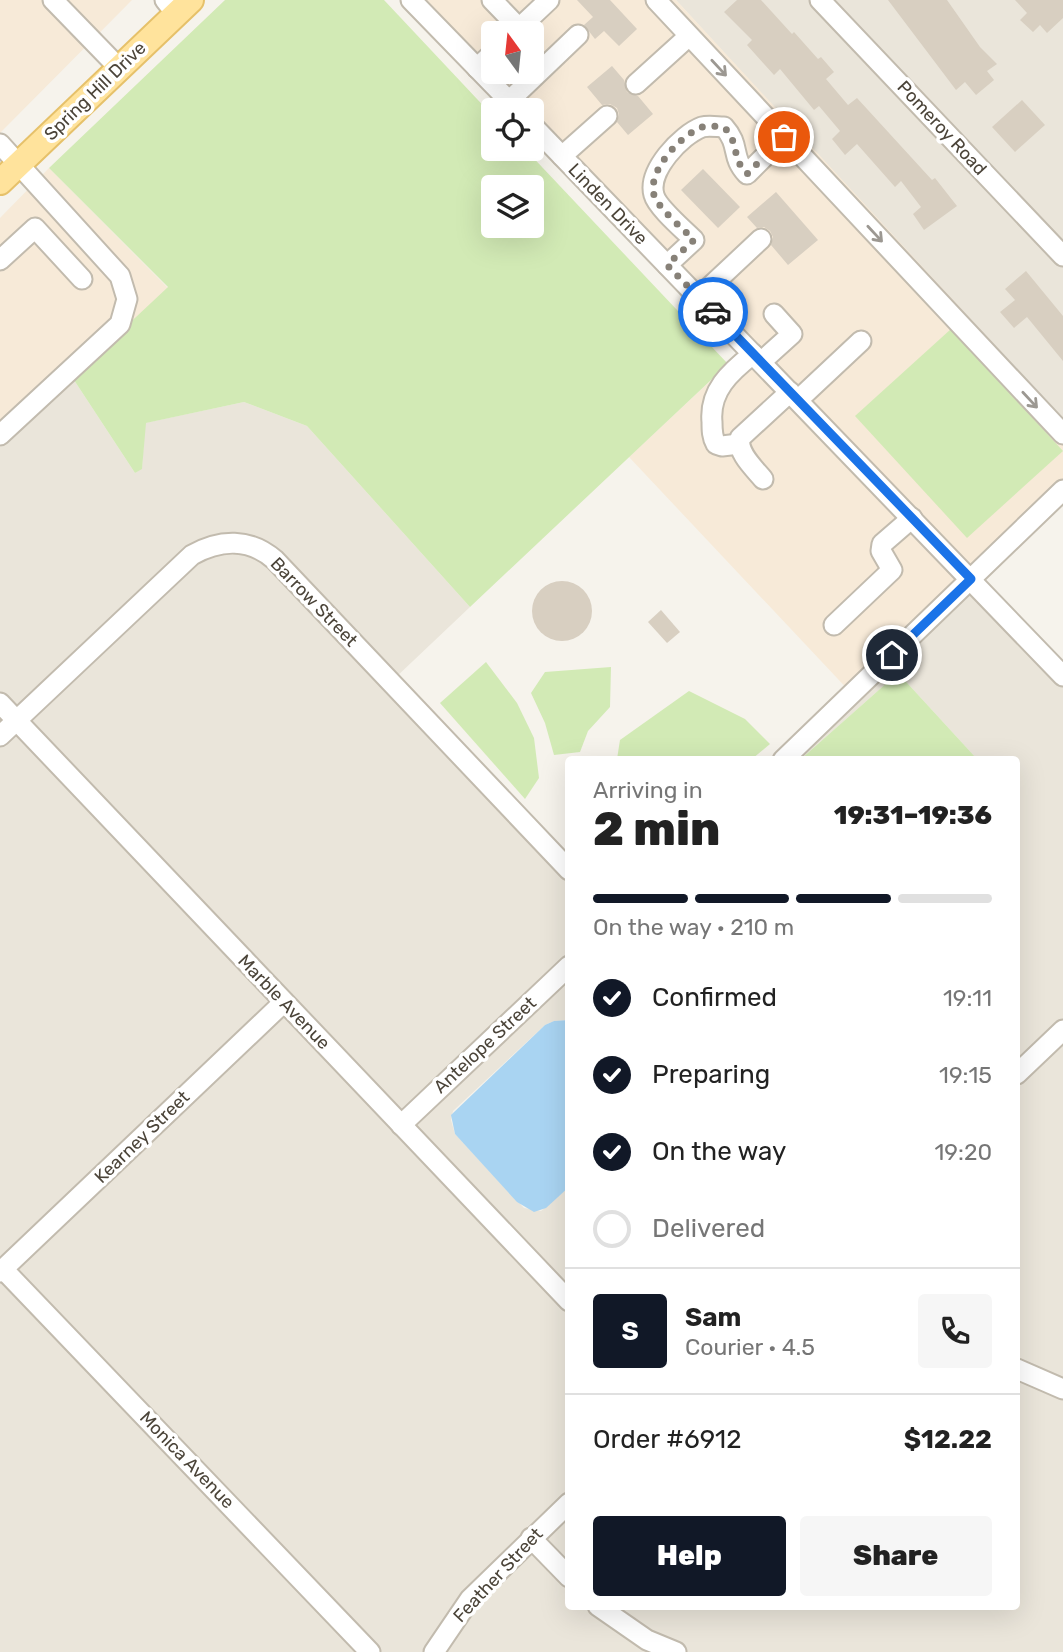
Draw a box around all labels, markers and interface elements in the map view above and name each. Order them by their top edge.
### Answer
north arrow [481,21,544,84]
map controls [481,21,544,238]
street label: Spring Hill Drive [40,37,150,145]
one-way arrow [711,59,728,76]
street label: Pomeroy Road [893,76,991,180]
button: locate [481,98,544,161]
pin [754,107,814,167]
icon: bag [765,118,803,156]
street label: Linden Drive [564,159,652,249]
button: layers [481,175,544,238]
one-way arrow [866,224,883,242]
courier [678,277,748,347]
icon: car [694,293,732,331]
one-way arrow [1022,391,1039,408]
street label: Barrow Street [266,553,362,651]
pin [862,625,922,685]
icon: home [873,636,911,674]
text: Arriving in [593,776,703,804]
text: 19:31–19:36 [834,800,992,831]
text: 2 min [593,802,720,857]
text: On the way · 210 m [593,913,794,941]
street label: Marble Avenue [233,950,335,1054]
icon: check [593,979,631,1017]
text: Confirmed [652,982,777,1013]
text: 19:11 [943,984,992,1012]
street label: Antelope Street [429,992,541,1098]
icon: check [593,1056,631,1094]
text: Preparing [652,1059,770,1090]
text: 19:15 [939,1061,992,1089]
street label: Kearney Street [90,1086,194,1188]
icon: check [593,1133,631,1171]
text: On the way [652,1136,786,1167]
text: 19:20 [935,1138,992,1166]
text: Delivered [652,1213,765,1244]
button: phone [918,1294,992,1368]
text: Sam [685,1302,741,1333]
text: S [621,1316,639,1347]
text: Courier · 4.5 [685,1333,815,1361]
street label: Monica Avenue [135,1407,239,1513]
text: Order #6912 [593,1424,742,1455]
text: $12.22 [904,1424,992,1455]
button: Help [593,1516,786,1596]
button: Share [800,1516,992,1596]
street label: Feather Street [449,1523,547,1627]

